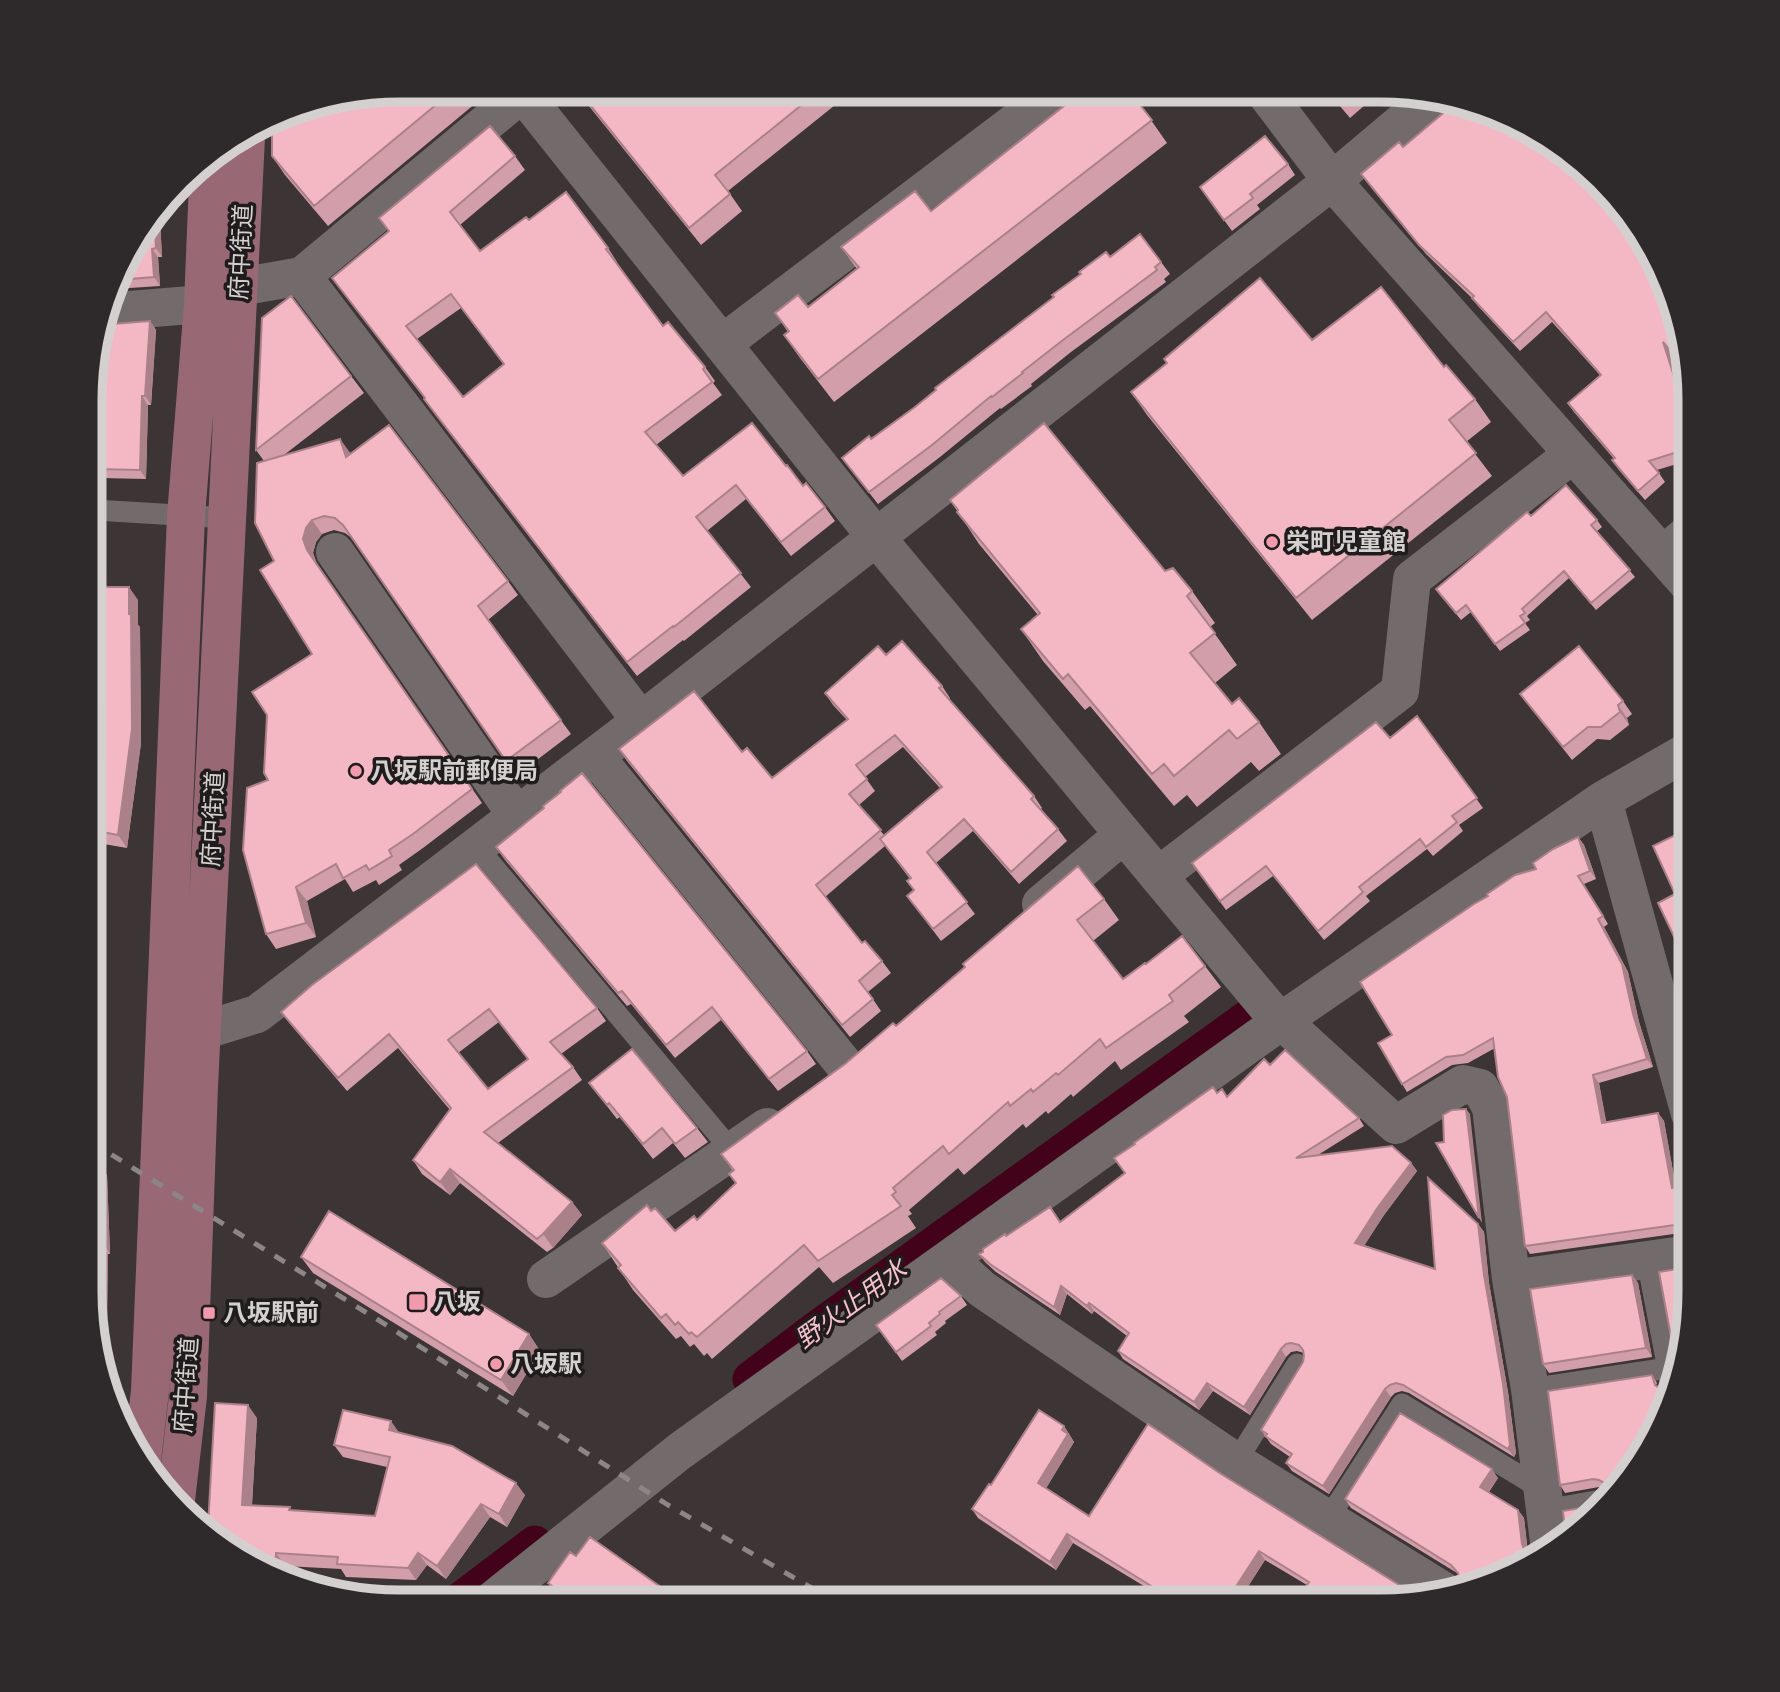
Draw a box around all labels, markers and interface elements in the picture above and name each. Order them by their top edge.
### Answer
street label: 府中街道 [221,203,258,301]
place label: 栄町児童館 [1286,524,1406,557]
marker: 栄町児童館 [1264,534,1280,550]
place label: 八坂駅前郵便局 [370,753,538,786]
marker: 八坂駅前郵便局 [348,763,364,779]
street label: 府中街道 [193,770,230,868]
water label: 野火止用水 [787,1249,916,1356]
place label: 八坂 [433,1284,481,1317]
marker: 八坂 [407,1292,427,1312]
place label: 八坂駅前 [223,1295,319,1328]
marker: 八坂駅前 [201,1305,217,1321]
street label: 府中街道 [165,1336,204,1434]
place label: 八坂駅 [510,1346,582,1379]
marker: 八坂駅 [488,1356,504,1372]

